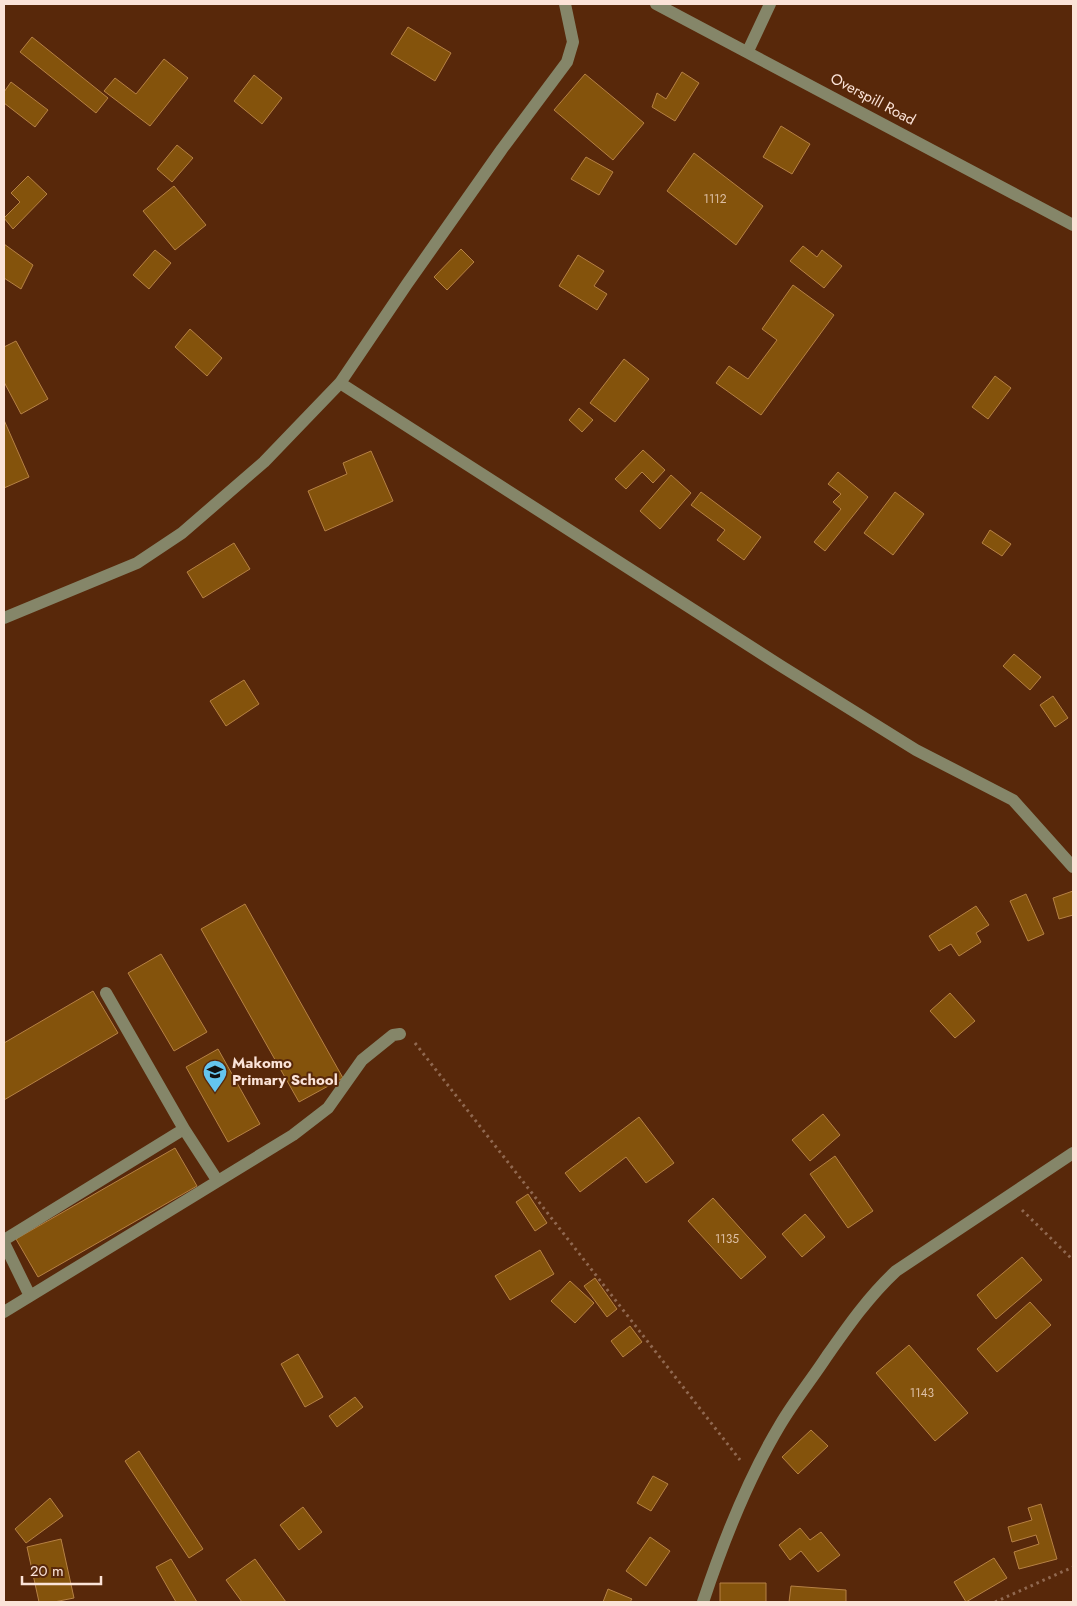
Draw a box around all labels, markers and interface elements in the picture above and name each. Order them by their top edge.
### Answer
street label: Overspill Road [827,67,919,131]
house number: 1112 [703,190,727,208]
place label: Makomo Primary School [232,1052,338,1091]
school or university icon: Makomo Primary School [202,1059,228,1093]
house number: 1135 [715,1230,739,1248]
house number: 1143 [910,1384,935,1402]
scale bar [22,1554,101,1586]
text: 20 m [30,1560,64,1582]

